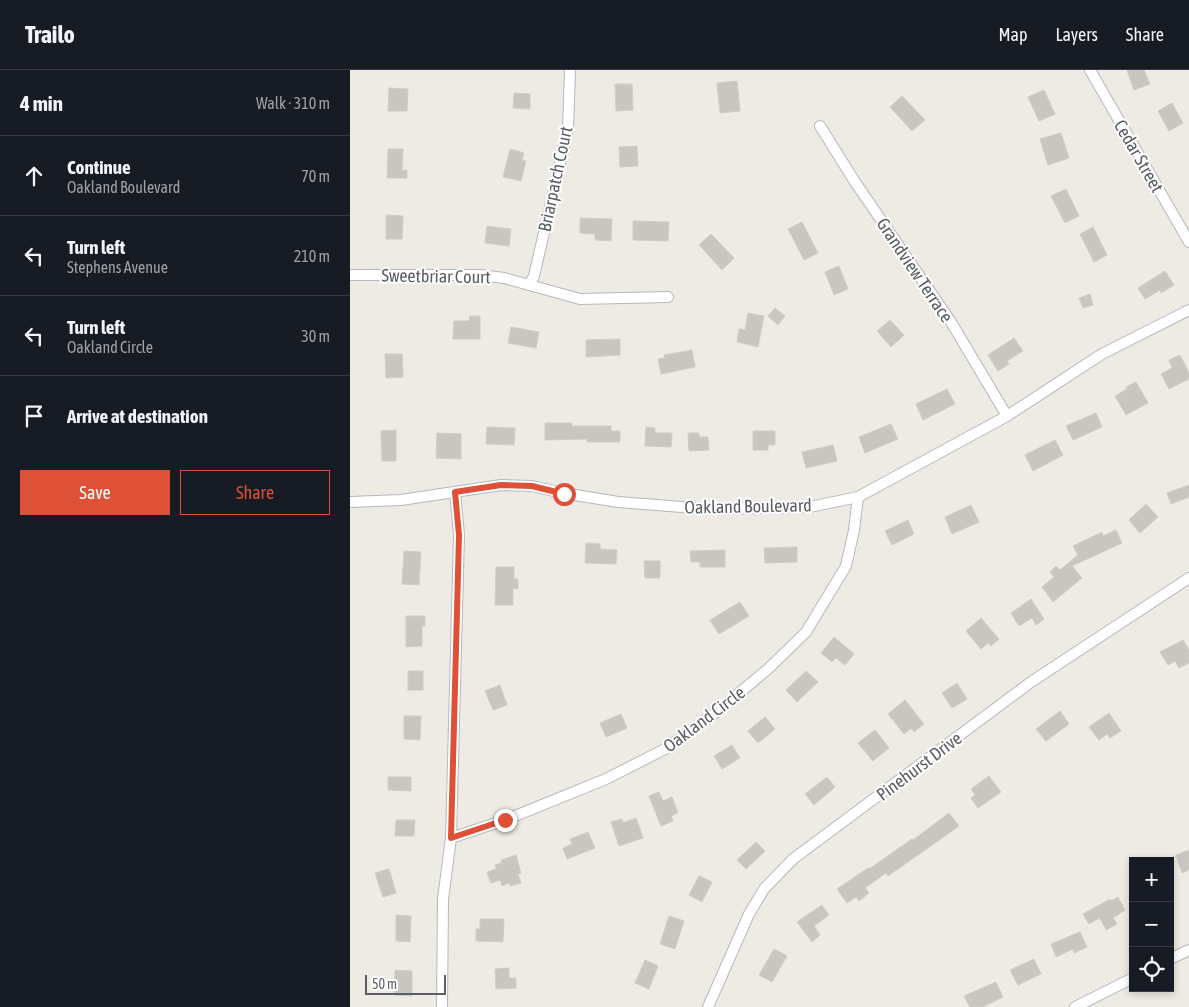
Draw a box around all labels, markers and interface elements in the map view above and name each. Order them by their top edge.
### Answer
text: Trailo [25,21,75,48]
text: Map [998,24,1027,45]
text: Layers [1055,24,1098,45]
text: Share [1126,24,1164,45]
text: 4 min [20,91,63,115]
text: Walk · 310 m [256,94,330,112]
street label: Cedar Street [1110,116,1168,196]
street label: Briarpatch Court [534,124,576,234]
text: Continue [67,156,131,178]
icon: ahead [20,162,48,190]
text: 70 m [301,167,330,185]
text: Oakland Boulevard [67,178,180,196]
street label: Grandview Terrace [872,214,958,326]
text: Turn left [67,236,125,258]
icon: left [20,242,48,270]
text: 210 m [294,247,330,265]
text: Stephens Avenue [67,258,168,276]
street label: Sweetbriar Court [381,265,491,287]
text: Turn left [67,316,125,338]
icon: left [20,322,48,350]
text: 30 m [301,327,330,345]
text: Oakland Circle [67,338,153,356]
icon: arrive [20,402,48,430]
text: Arrive at destination [67,405,208,427]
button: Save [20,470,170,515]
button: Share [180,470,330,515]
route start [553,483,576,506]
street label: Oakland Boulevard [684,494,812,518]
street label: Oakland Circle [659,682,749,756]
street label: Pinehurst Drive [872,727,966,805]
route end [494,809,517,832]
map controls [1129,857,1174,992]
button: + [1129,857,1174,902]
button: − [1129,902,1174,947]
button: locate [1129,947,1174,992]
scale bar [365,972,446,995]
text: 50 m [372,976,397,992]

